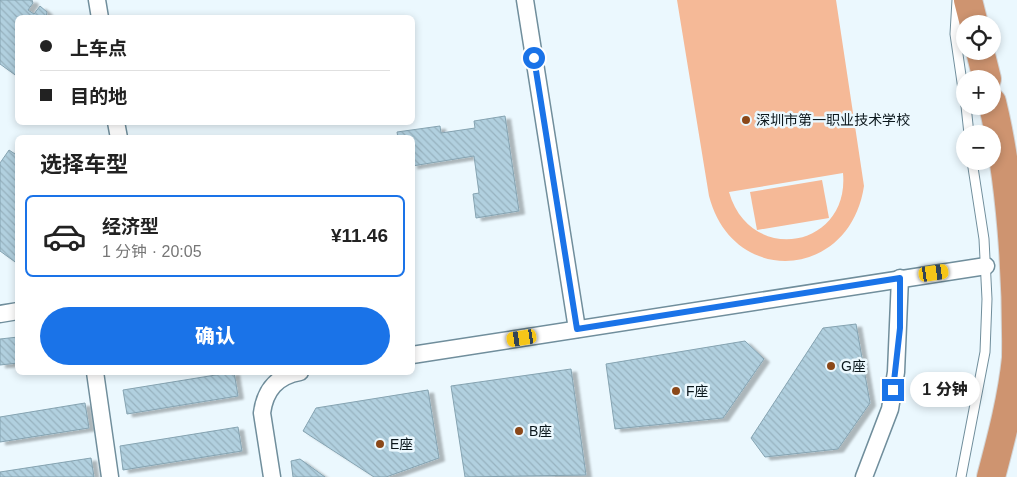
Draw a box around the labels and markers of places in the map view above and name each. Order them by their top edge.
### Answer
place label: 深圳市第一职业技术学校 [756,112,910,128]
marker: 深圳市第一职业技术学校 [740,114,752,126]
place label: G座 [841,358,866,374]
marker: G座 [825,360,837,372]
place label: F座 [686,383,709,399]
marker: F座 [670,385,682,397]
place label: B座 [529,423,552,439]
marker: B座 [513,425,525,437]
place label: E座 [390,436,413,452]
marker: E座 [374,438,386,450]

